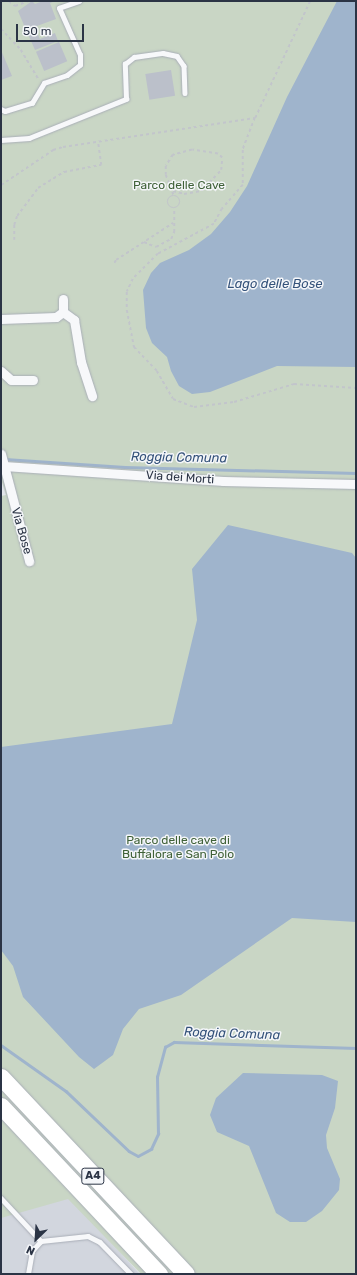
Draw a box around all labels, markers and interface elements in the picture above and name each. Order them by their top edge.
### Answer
scale bar [18,16,86,42]
text: 50 m [23,24,51,38]
park label: Parco delle Cave [133,179,225,193]
water label: Lago delle Bose [227,276,323,292]
water label: Roggia Comuna [131,449,227,467]
street label: Via dei Morti [145,468,215,488]
street label: Via Bose [7,506,35,556]
park label: Parco delle cave di Buffalora e San Polo [122,834,234,862]
water label: Roggia Comuna [184,1025,280,1043]
road number: A4 [81,1167,105,1185]
north arrow [16,1219,56,1259]
text: N [24,1243,37,1258]

